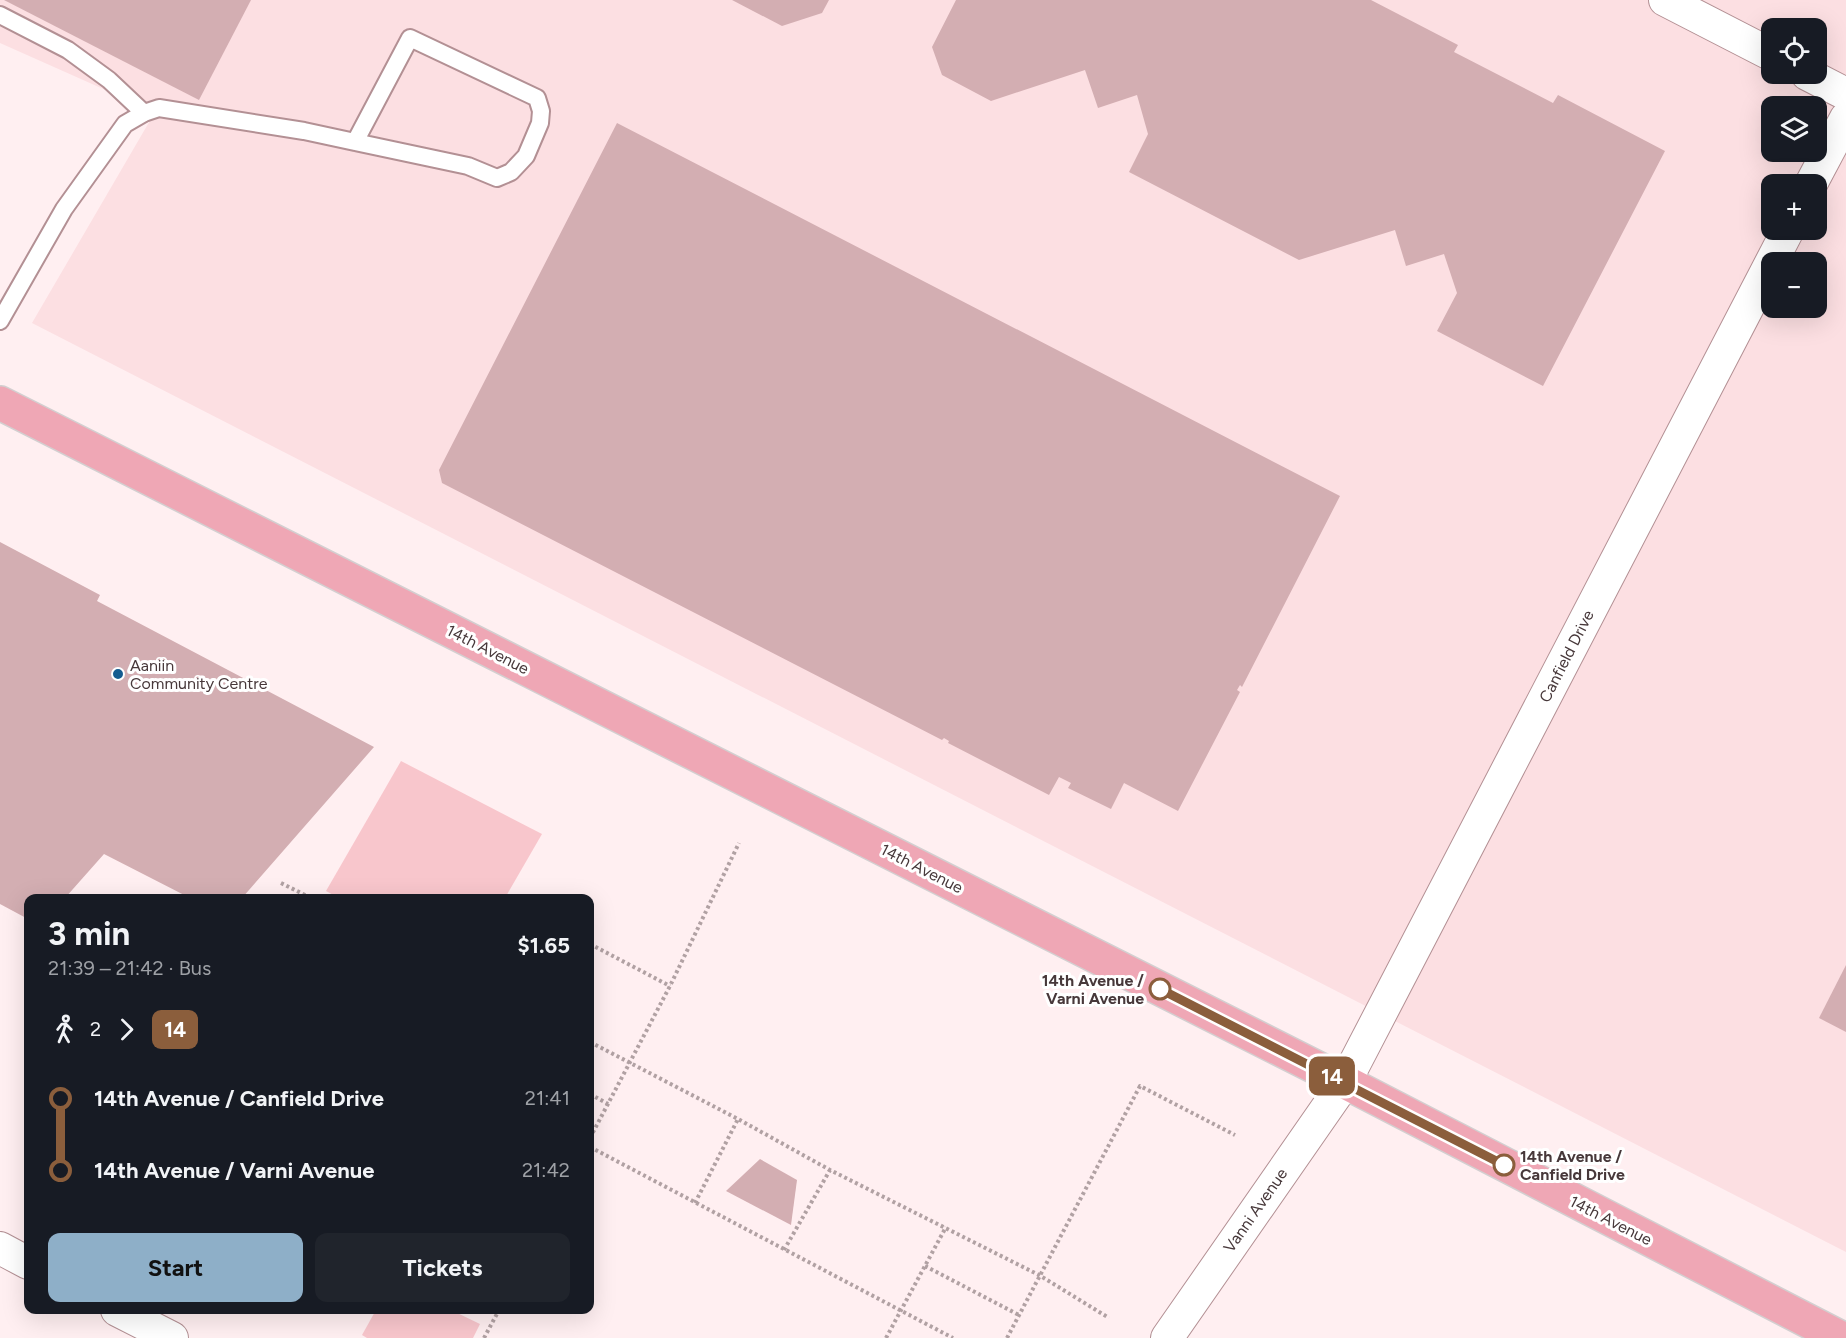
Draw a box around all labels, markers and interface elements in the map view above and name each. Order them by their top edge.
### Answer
map controls [1761,18,1827,318]
button: locate [1761,18,1827,84]
button: layers [1761,96,1827,162]
button: + [1761,174,1827,240]
button: − [1761,252,1827,318]
street label: Canfield Drive [1535,607,1598,705]
street label: 14th Avenue [444,621,532,678]
place label: Aaniin Community Centre [130,656,268,693]
marker: Aaniin Community Centre [111,667,125,681]
street label: 14th Avenue [878,840,966,897]
text: 3 min [48,914,130,953]
text: $1.65 [518,932,570,959]
text: 21:39 – 21:42 · Bus [48,956,211,980]
place label: 14th Avenue / Varni Avenue [1042,971,1144,1008]
marker: 14th Avenue / Varni Avenue [1149,978,1171,1000]
icon: walk [48,1013,81,1046]
icon: forward [110,1013,143,1046]
text: 2 [90,1017,101,1041]
text: 14 [164,1017,186,1042]
line badge: 14 [1305,1056,1359,1096]
text: 14 [1321,1064,1343,1089]
text: 14th Avenue / Canfield Drive [94,1085,384,1112]
text: 21:41 [525,1086,570,1110]
place label: 14th Avenue / Canfield Drive [1520,1147,1625,1184]
marker: 14th Avenue / Canfield Drive [1493,1154,1515,1176]
text: 14th Avenue / Varni Avenue [94,1157,374,1184]
text: 21:42 [522,1158,570,1182]
street label: Vanni Avenue [1219,1164,1292,1256]
street label: 14th Avenue [1567,1192,1655,1249]
button: Start [48,1233,303,1302]
button: Tickets [315,1233,570,1302]

